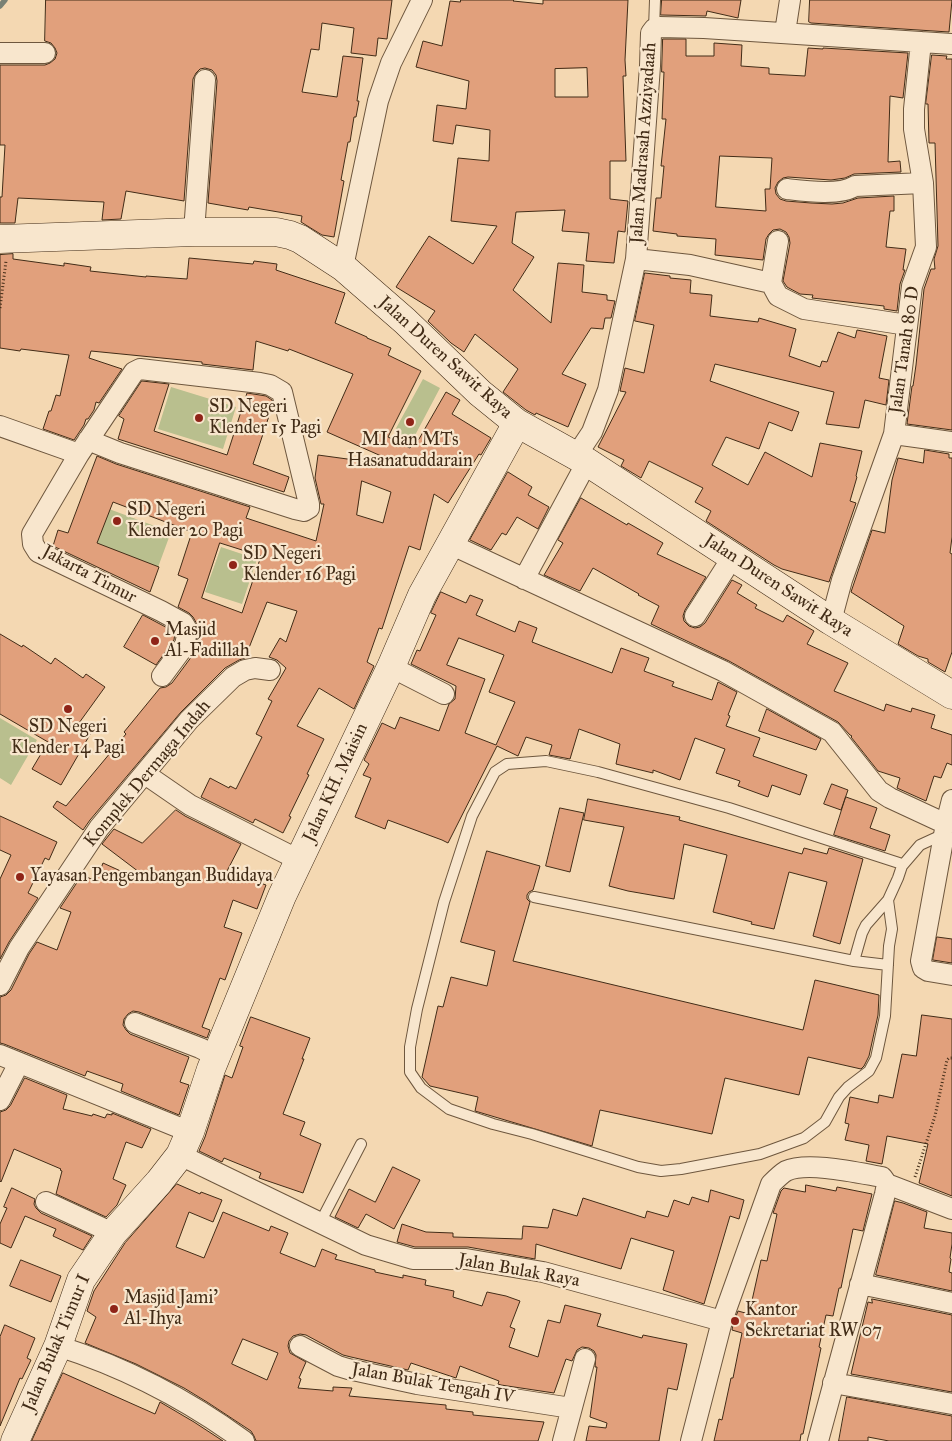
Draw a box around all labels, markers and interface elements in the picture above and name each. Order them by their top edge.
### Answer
street label: Jalan Madrasah Azziyadaah [626,42,662,244]
street label: Jalan Tanah 80 D [885,285,925,415]
street label: Jalan Duren Sawit Raya [374,292,516,424]
place label: SD Negeri Klender 15 Pagi [209,397,321,439]
marker: SD Negeri Klender 15 Pagi [193,412,205,424]
marker: MI dan MTs Hasanatuddarain [404,416,416,428]
place label: MI dan MTs Hasanatuddarain [347,430,473,472]
place label: SD Negeri Klender 20 Pagi [127,500,243,542]
marker: SD Negeri Klender 20 Pagi [111,515,123,527]
street label: Jalan Duren Sawit Raya [700,530,856,642]
street label: Jakarta Timur [38,541,140,609]
place label: SD Negeri Klender 16 Pagi [243,544,356,586]
marker: SD Negeri Klender 16 Pagi [227,559,239,571]
place label: Masjid Al-Fadillah [165,620,250,662]
marker: Masjid Al-Fadillah [149,635,161,647]
street label: Komplek Dermaga Indah [80,696,216,852]
marker: SD Negeri Klender 14 Pagi [62,703,74,715]
place label: SD Negeri Klender 14 Pagi [11,717,125,760]
street label: Jalan KH. Maisin [299,720,373,846]
place label: Yayasan Pengembangan Budidaya [30,866,273,888]
marker: Yayasan Pengembangan Budidaya [14,871,26,883]
street label: Jalan Bulak Raya [457,1250,581,1292]
street label: Jalan Bulak Timur I [18,1271,96,1415]
place label: Masjid Jami' Al-Ihya [124,1288,218,1330]
place label: Kantor Sekretariat RW 07 [745,1300,882,1342]
marker: Masjid Jami' Al-Ihya [108,1303,120,1315]
marker: Kantor Sekretariat RW 07 [729,1315,741,1327]
street label: Jalan Bulak Tengah IV [350,1359,516,1409]

